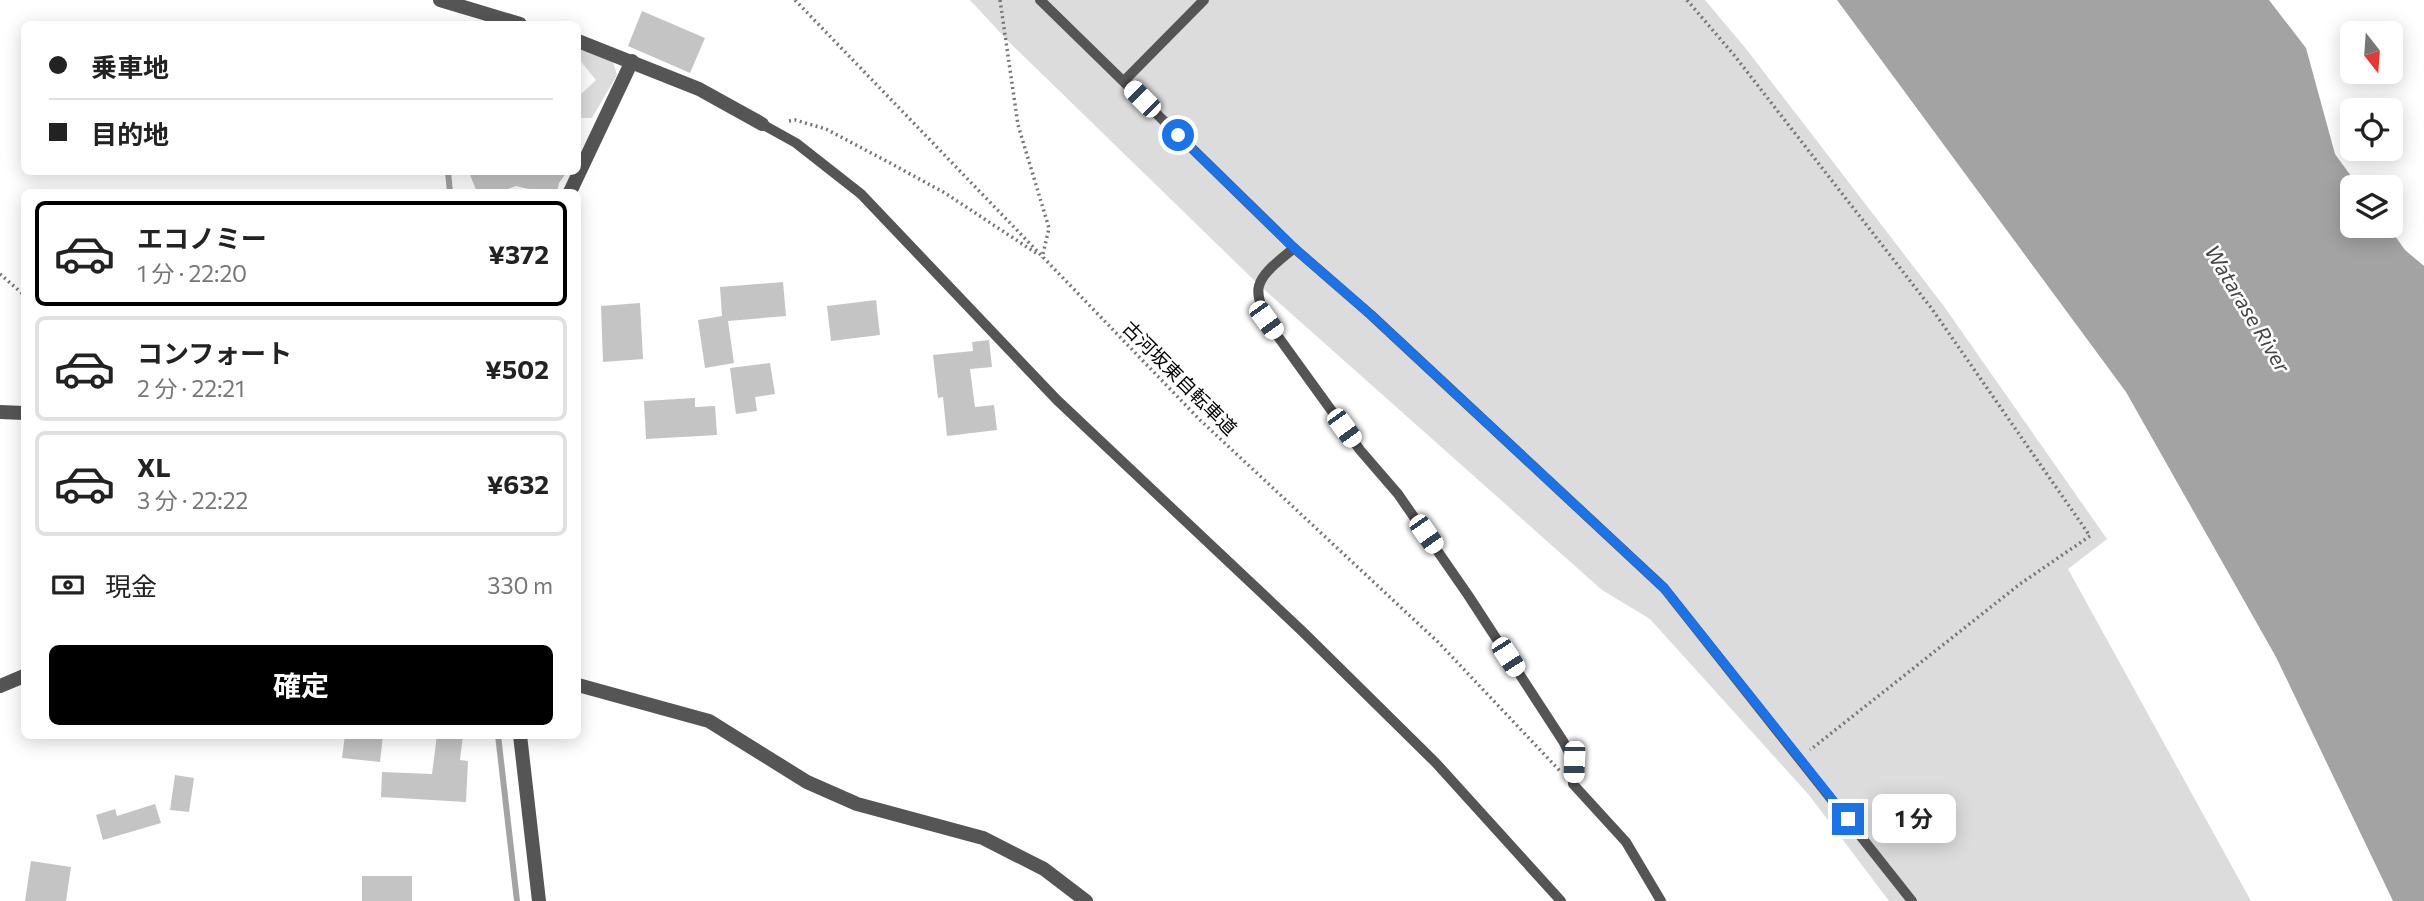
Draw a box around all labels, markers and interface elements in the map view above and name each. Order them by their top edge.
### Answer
north arrow [2340,21,2403,84]
map controls [2340,21,2403,238]
text: 乗車地 [91,51,169,82]
car [1120,77,1165,121]
button: locate [2340,98,2403,161]
text: 目的地 [91,118,169,149]
route start [1162,119,1194,151]
button: layers [2340,175,2403,238]
icon: car [53,222,116,285]
text: エコノミー [137,222,267,253]
text: ¥372 [488,238,549,269]
water label: Watarase River [2200,240,2296,377]
text: 1 分 · 22:20 [137,259,247,287]
car [1246,297,1287,343]
street label: 古河坂東自転車道 [1118,316,1242,440]
icon: car [53,337,116,400]
text: コンフォート [137,337,292,368]
text: ¥502 [485,353,549,384]
text: 2 分 · 22:21 [137,374,245,402]
car [1324,405,1365,451]
text: XL [137,451,171,482]
icon: car [53,452,116,515]
text: ¥632 [487,468,549,499]
text: 3 分 · 22:22 [137,486,248,514]
car [1406,511,1447,557]
icon: cash [49,566,87,604]
text: 現金 [105,570,157,601]
text: 330 m [487,571,553,599]
car [1488,634,1529,680]
button: 確定 [49,645,553,725]
car [1563,741,1586,783]
callout: 1 分 [1872,794,1956,844]
route end [1832,803,1864,835]
text: 1 分 [1895,804,1933,832]

